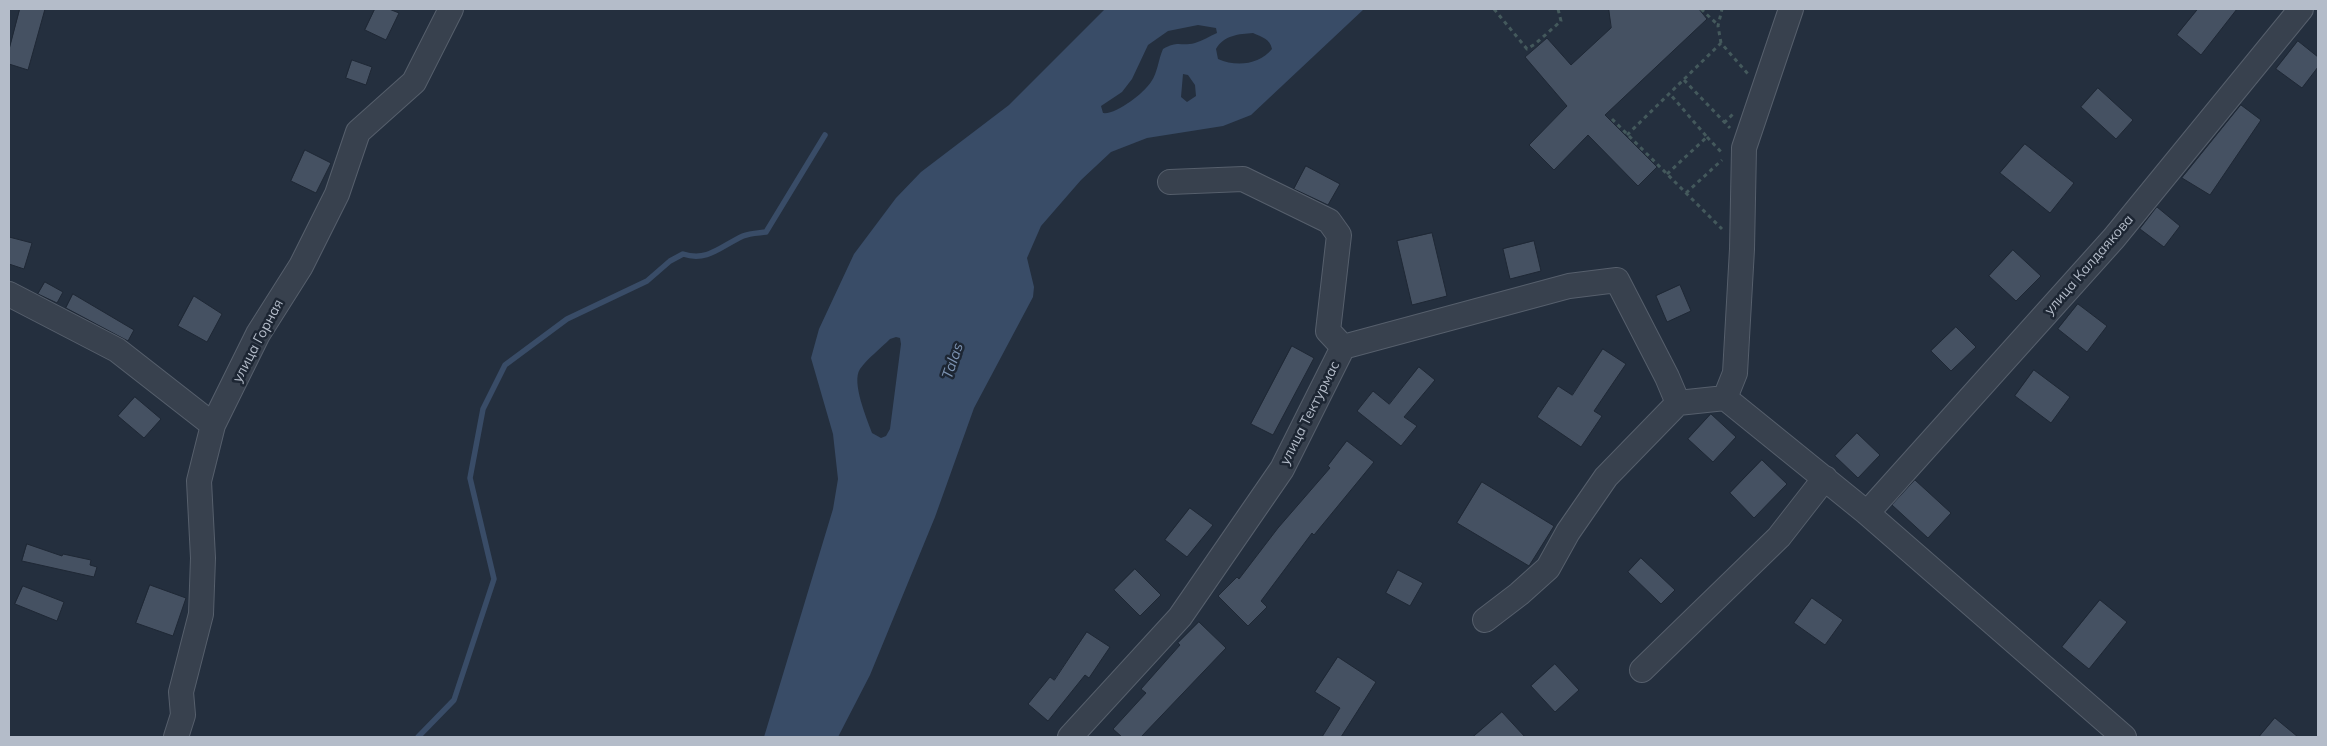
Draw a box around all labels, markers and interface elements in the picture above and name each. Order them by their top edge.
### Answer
street label: улица Калдаякова [2041,212,2137,318]
street label: улица Горная [229,297,287,385]
water label: Talas [938,341,968,381]
street label: улица Тектурмас [1276,358,1344,468]

